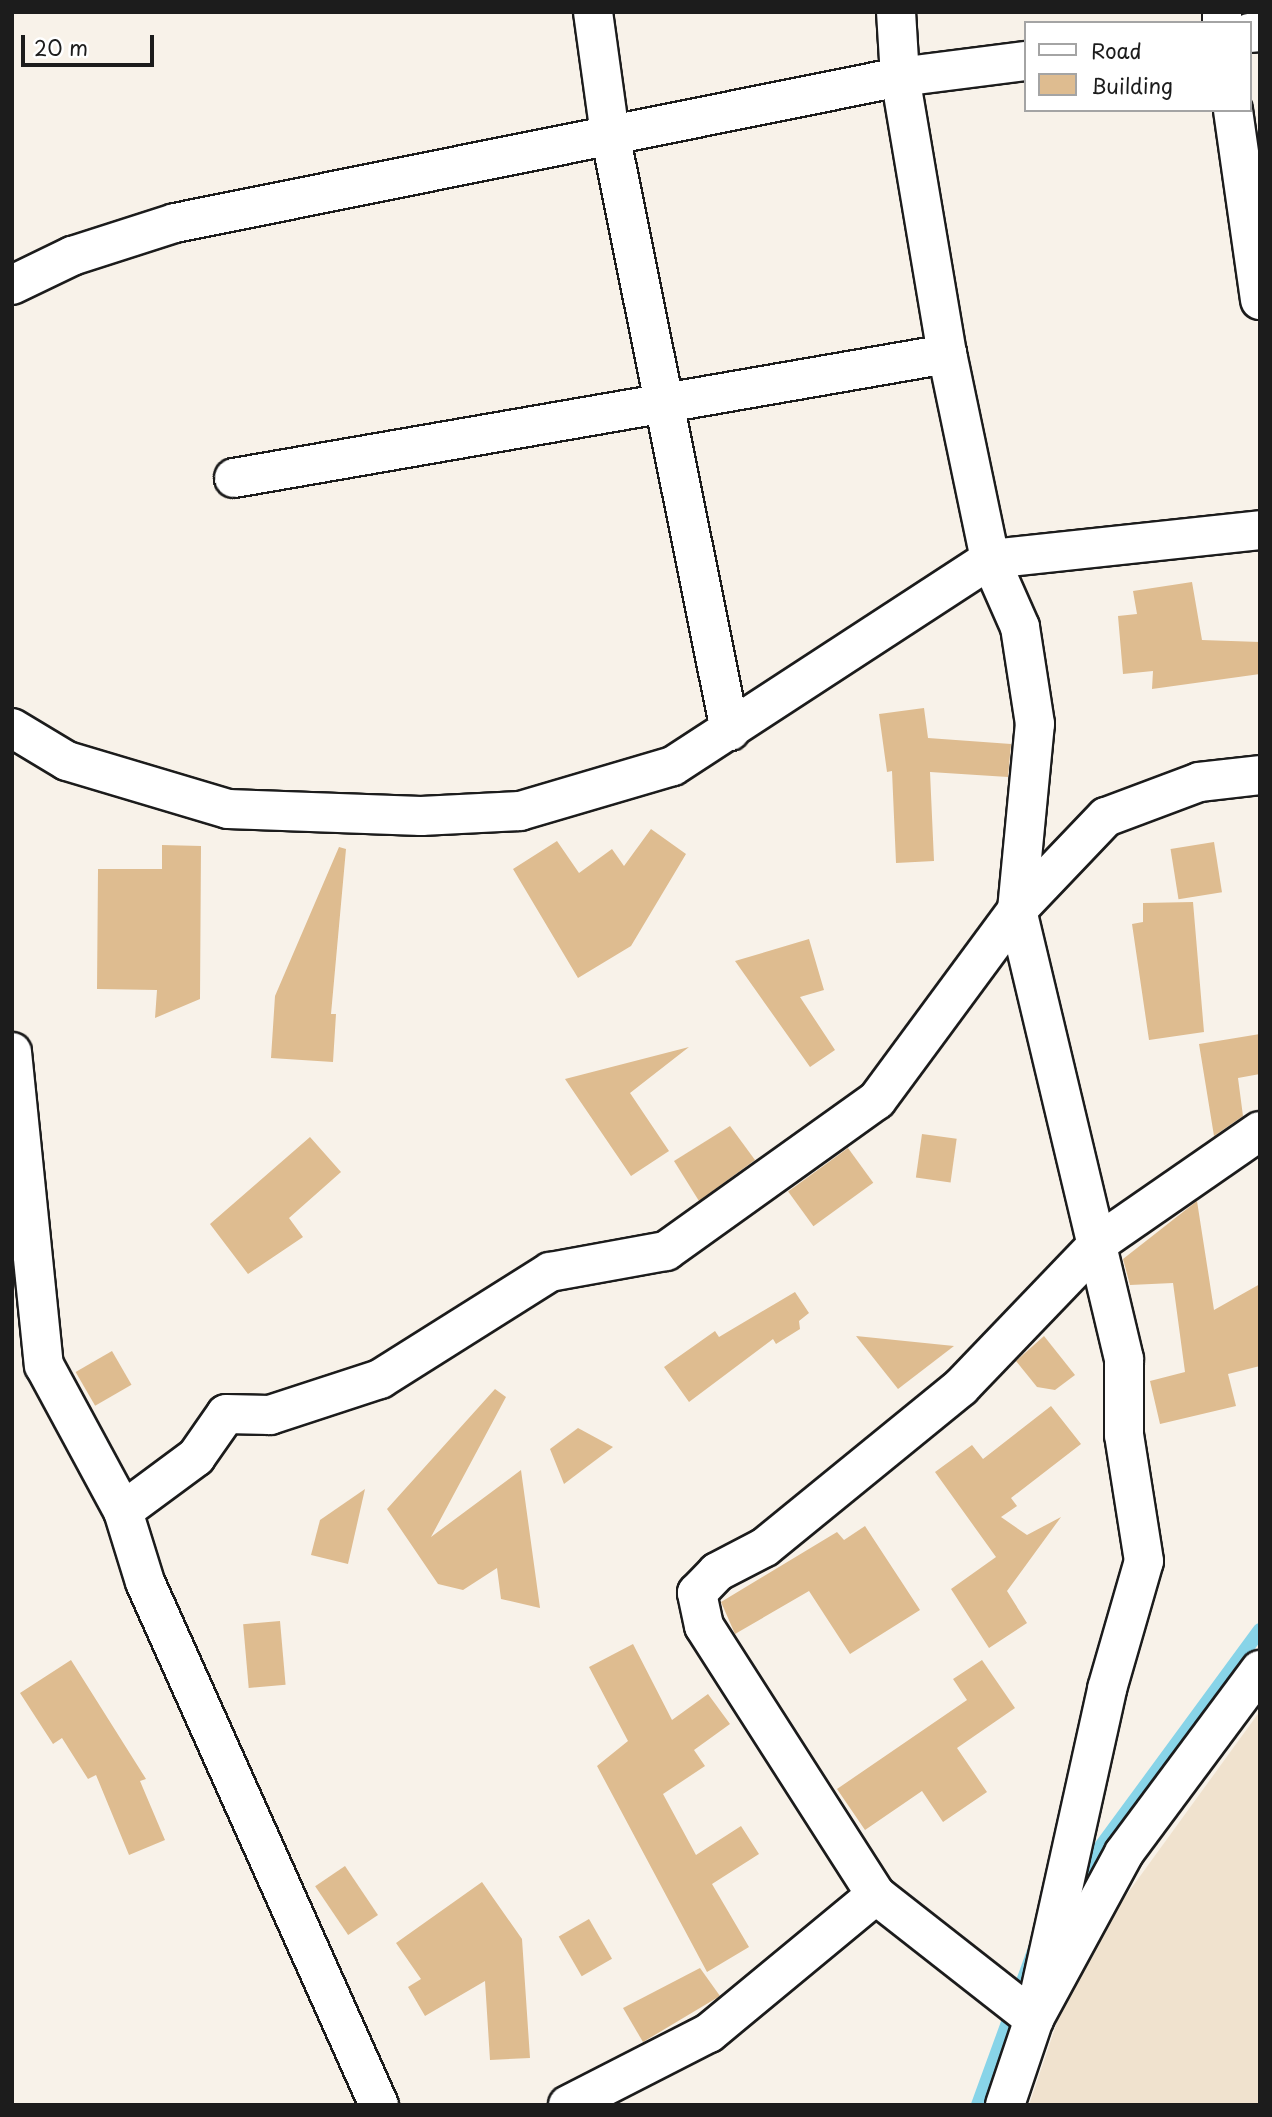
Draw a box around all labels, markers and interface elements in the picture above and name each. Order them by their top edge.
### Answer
scale bar [24,21,158,65]
legend [1024,21,1251,112]
text: 20 m [34,31,88,63]
text: Road [1091,34,1142,66]
text: Building [1091,69,1173,101]

